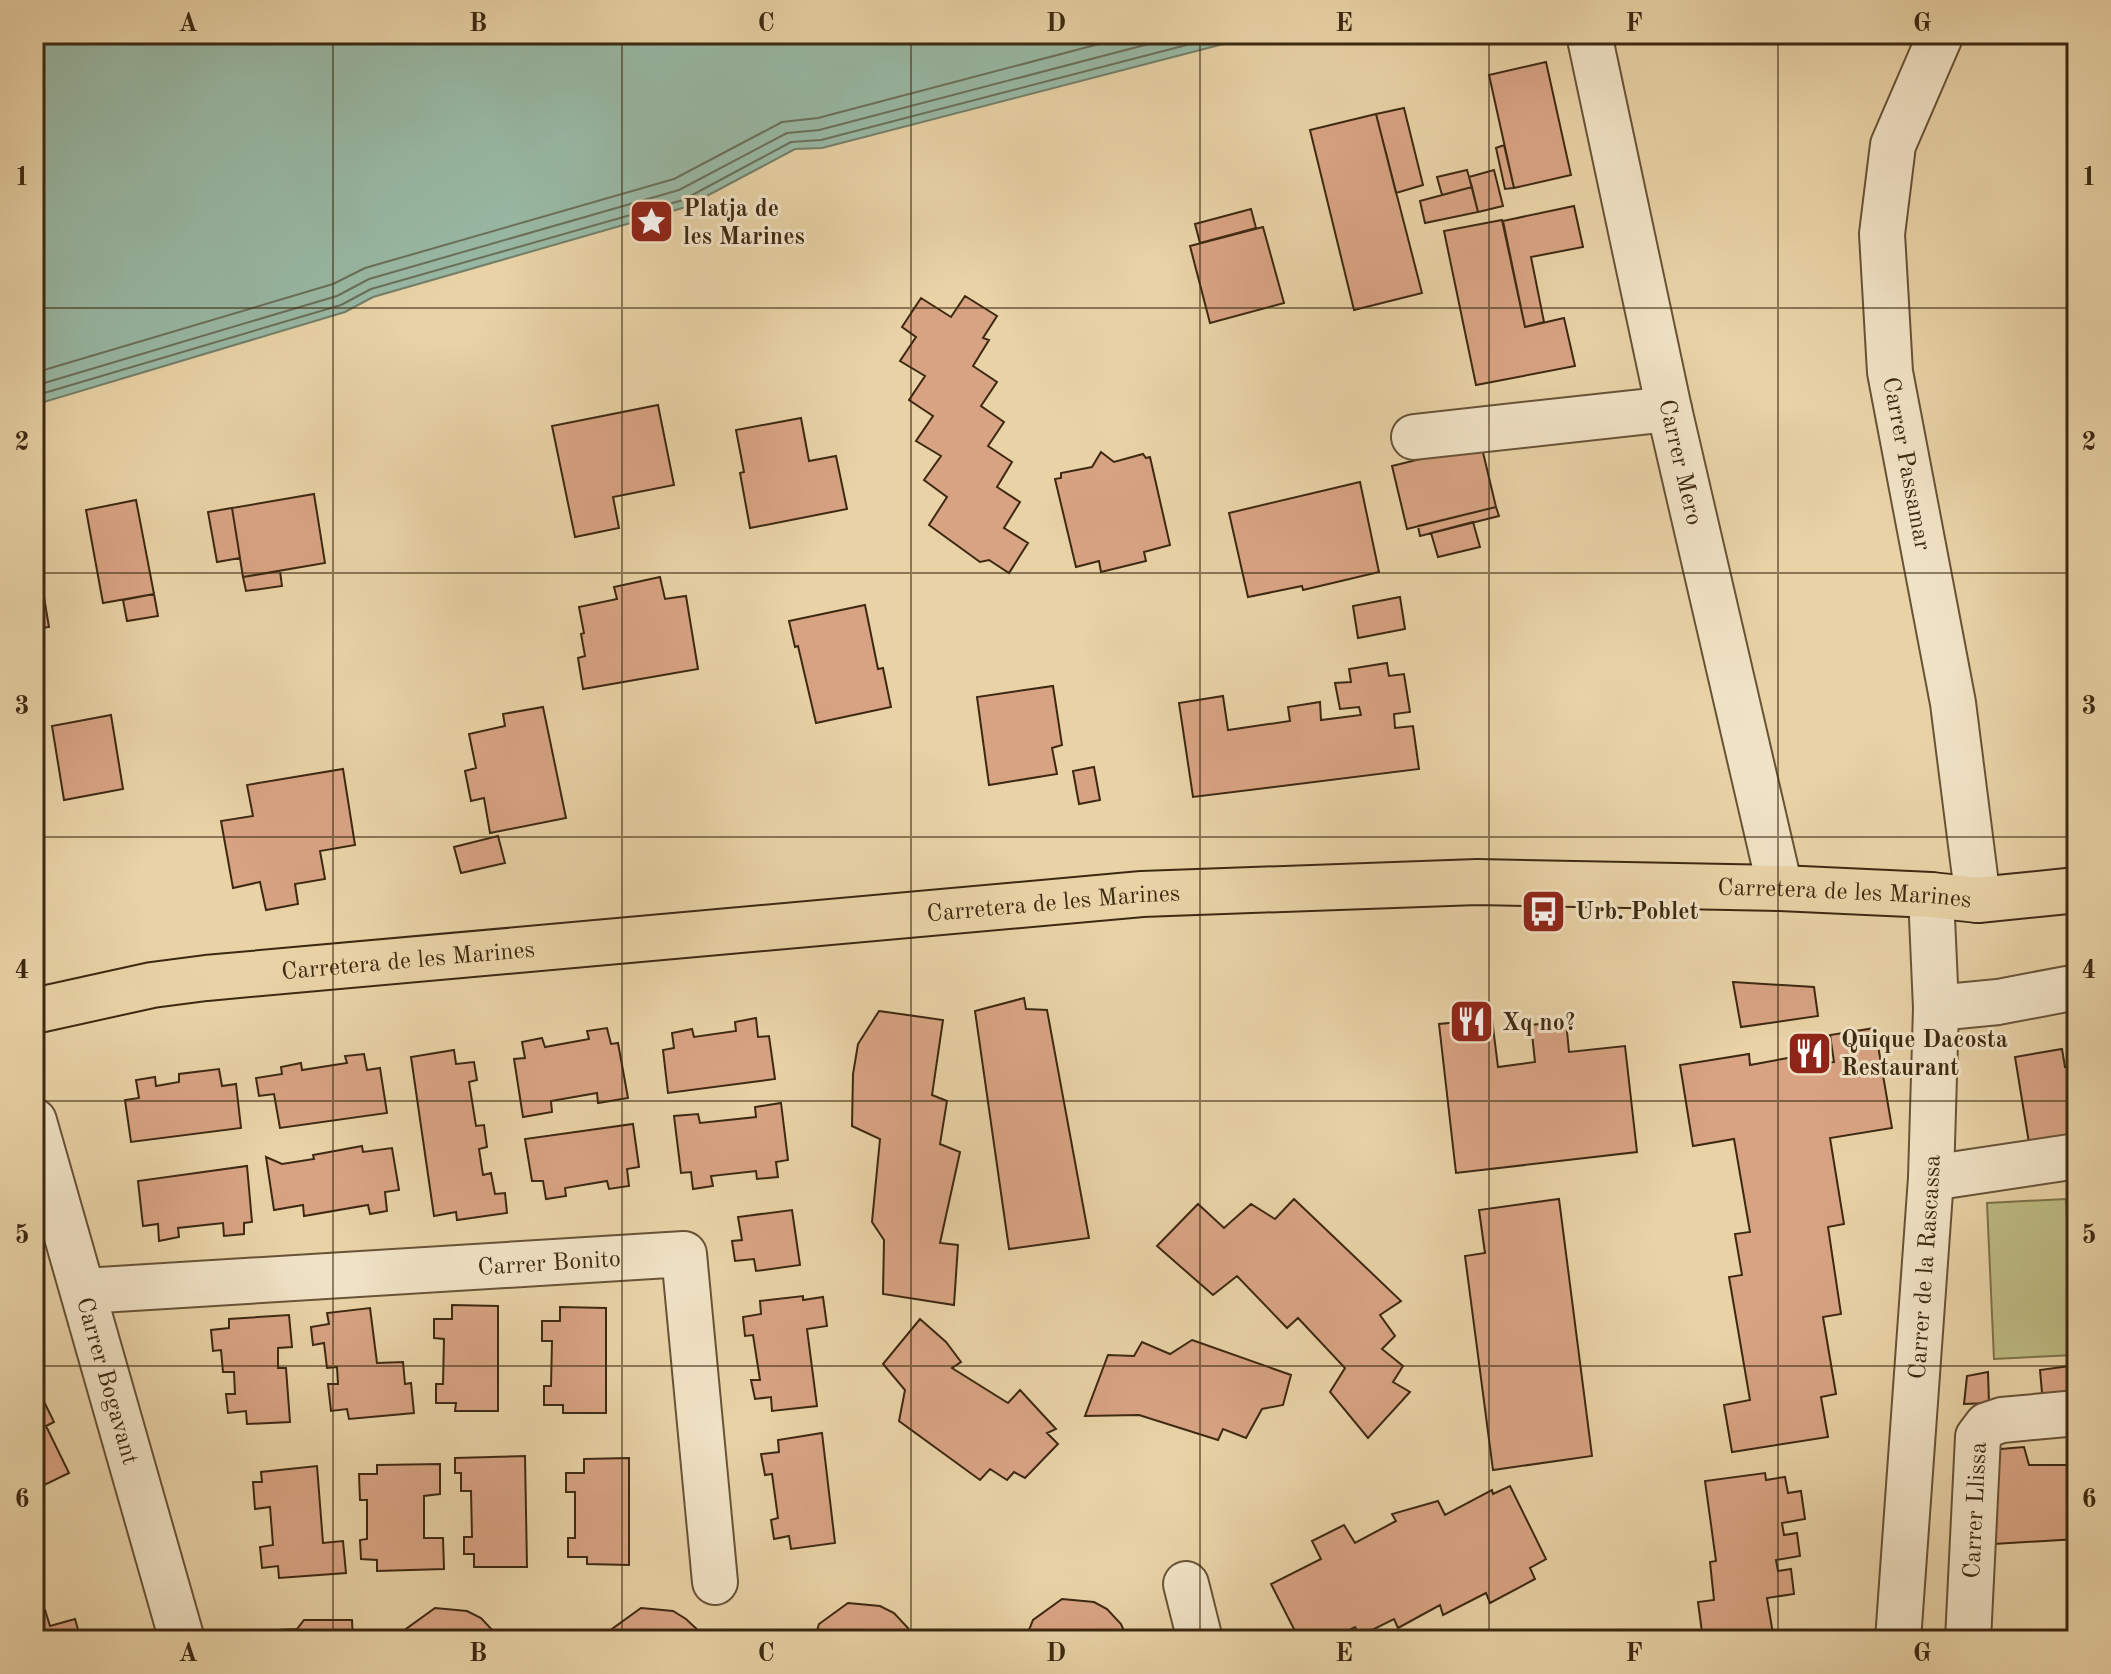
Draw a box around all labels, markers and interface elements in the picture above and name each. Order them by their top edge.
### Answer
text: A [178,11,198,37]
text: B [469,11,487,37]
text: C [757,11,775,37]
text: D [1046,11,1066,37]
text: E [1335,11,1353,37]
text: F [1625,11,1643,37]
text: G [1913,11,1931,37]
text: 1 [14,165,30,191]
text: 1 [2081,165,2097,191]
place icon: Platja de les Marines [628,198,676,246]
place label: Platja de les Marines [683,198,805,250]
street label: Carrer Passamar [1877,375,1934,553]
street label: Carrer Mero [1653,398,1706,528]
text: 2 [14,430,30,456]
text: 2 [2081,430,2097,456]
text: 3 [14,694,30,720]
text: 3 [2081,694,2097,720]
street label: Carretera de les Marines [1717,877,1973,913]
street label: Carretera de les Marines [926,883,1181,927]
bus stop icon: Urb. Poblet [1520,887,1568,935]
place label: Urb. Poblet [1575,901,1699,925]
street label: Carretera de les Marines [280,939,536,985]
text: 4 [14,958,30,984]
text: 4 [2081,958,2097,984]
restaurant icon: Xq no? [1447,998,1495,1046]
place label: Xq no? [1502,1012,1576,1036]
restaurant icon: Quique Dacosta Restaurant [1786,1029,1834,1077]
place label: Quique Dacosta Restaurant [1841,1029,2008,1081]
street label: Carrer de la Rascassa [1907,1154,1946,1380]
text: 5 [14,1223,30,1249]
text: 5 [2081,1223,2097,1249]
street label: Carrer Bonito [477,1248,622,1281]
street label: Carrer Bogavant [71,1295,141,1468]
street label: Carrer Llissa [1961,1441,1992,1579]
text: 6 [14,1487,30,1513]
text: 6 [2081,1487,2097,1513]
text: A [178,1641,198,1667]
text: B [469,1641,487,1667]
text: C [757,1641,775,1667]
text: D [1046,1641,1066,1667]
text: E [1335,1641,1353,1667]
text: F [1625,1641,1643,1667]
text: G [1913,1641,1931,1667]

